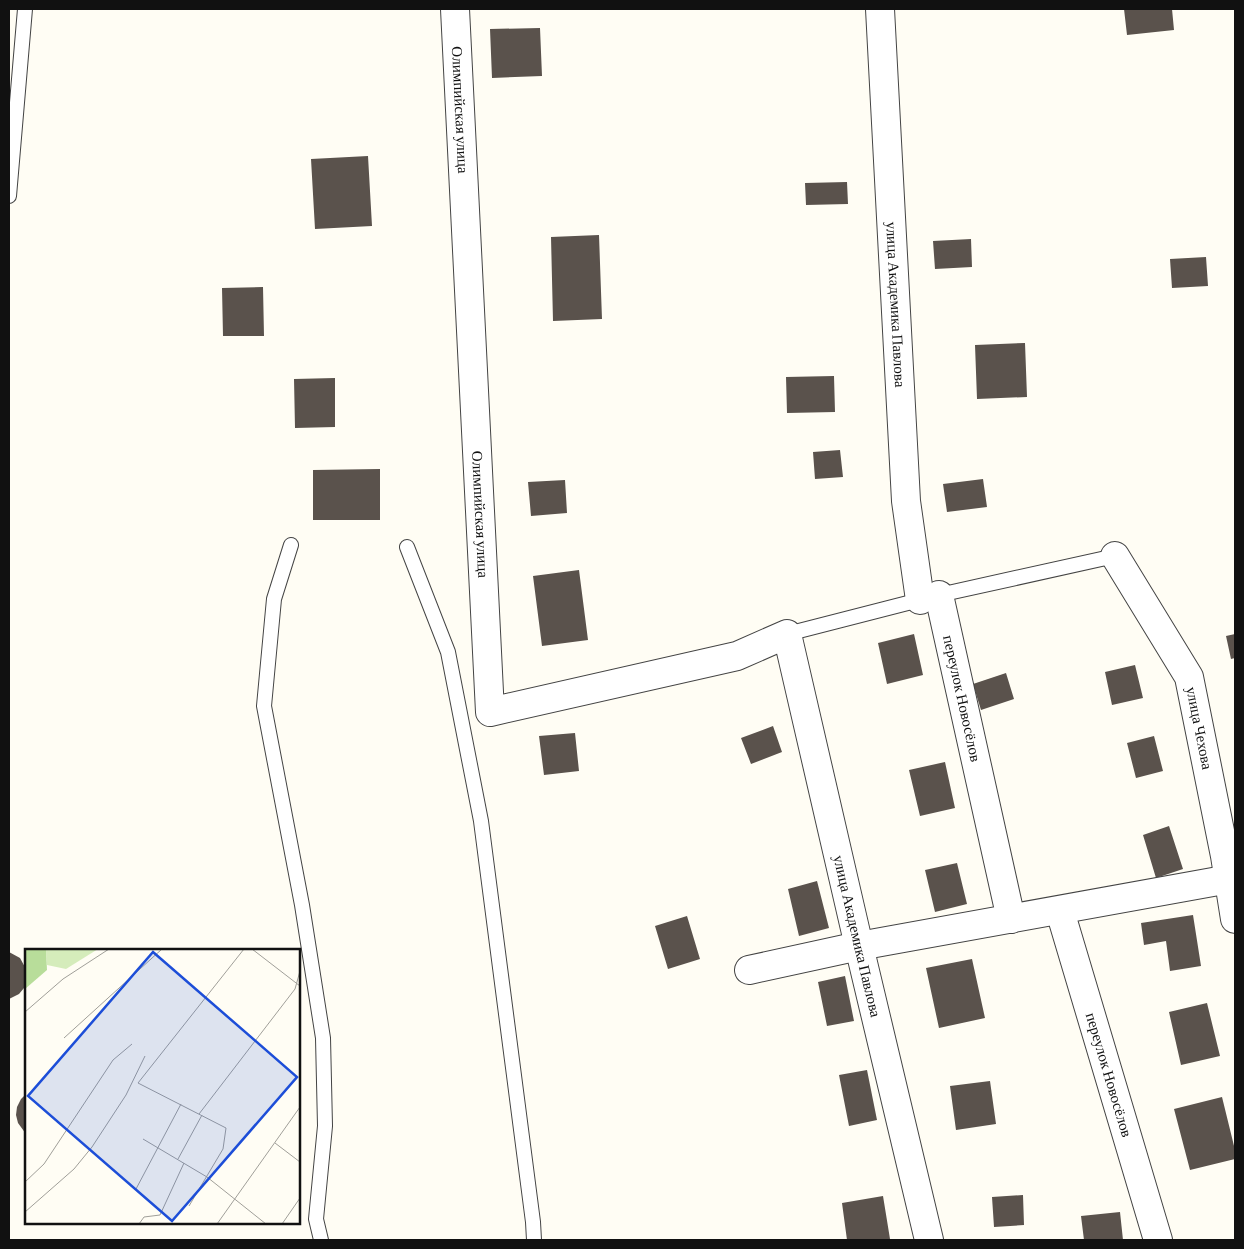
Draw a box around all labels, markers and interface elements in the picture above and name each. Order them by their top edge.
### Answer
street label: Олимпийская улица [449,46,471,174]
street label: улица Академика Павлова [883,221,908,388]
street label: Олимпийская улица [469,450,491,579]
street label: переулок Новосёлов [940,634,984,763]
street label: улица Чехова [1183,685,1215,771]
street label: улица Академика Павлова [830,854,884,1019]
inset map [25,949,300,1224]
street label: переулок Новосёлов [1083,1011,1135,1139]

